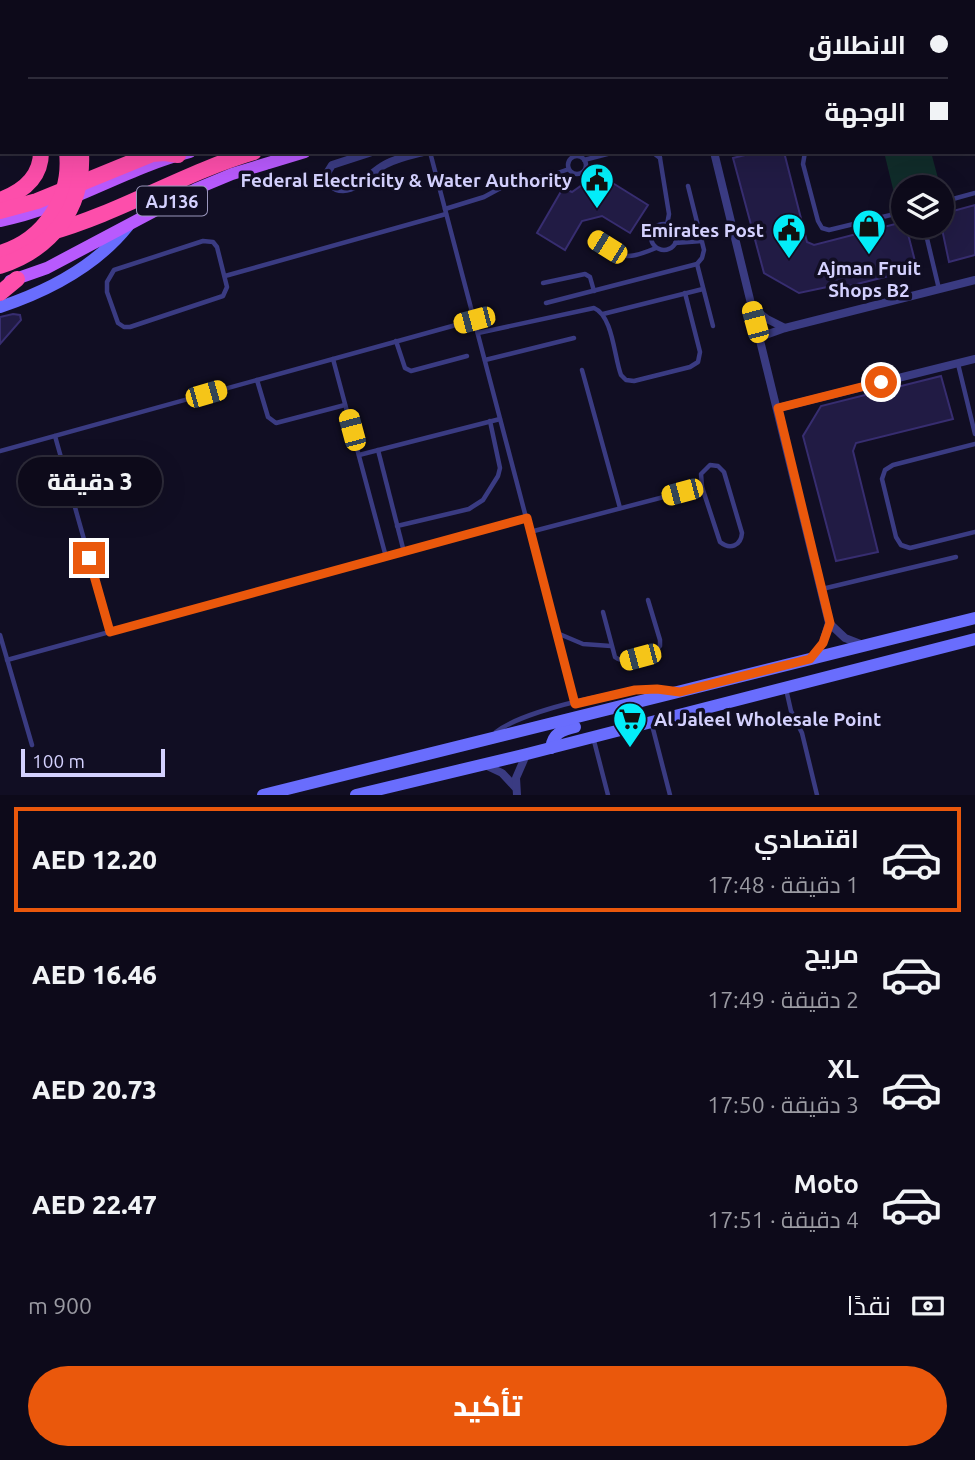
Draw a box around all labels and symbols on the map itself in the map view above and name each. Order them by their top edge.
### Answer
public building icon: Federal Electricity & Water Authority [578,161,616,210]
place label: Federal Electricity & Water Authority [241,169,572,191]
road number: AJ136 [137,186,207,216]
shop icon: Ajman Fruit Shops B2 [850,207,888,256]
public building icon: Emirates Post [770,211,808,260]
place label: Emirates Post [640,219,764,241]
car [584,227,631,267]
place label: Ajman Fruit Shops B2 [817,257,921,301]
car [740,299,771,345]
car [451,304,498,336]
route start [865,366,897,398]
car [183,378,230,410]
car [337,407,368,453]
callout: 3 دقيقة [17,456,161,505]
car [659,476,706,508]
route end [73,542,105,574]
car [617,641,664,673]
supermarket icon: Al Jaleel Wholesale Point [611,700,649,749]
place label: Al Jaleel Wholesale Point [654,708,881,730]
scale bar [21,746,164,778]

